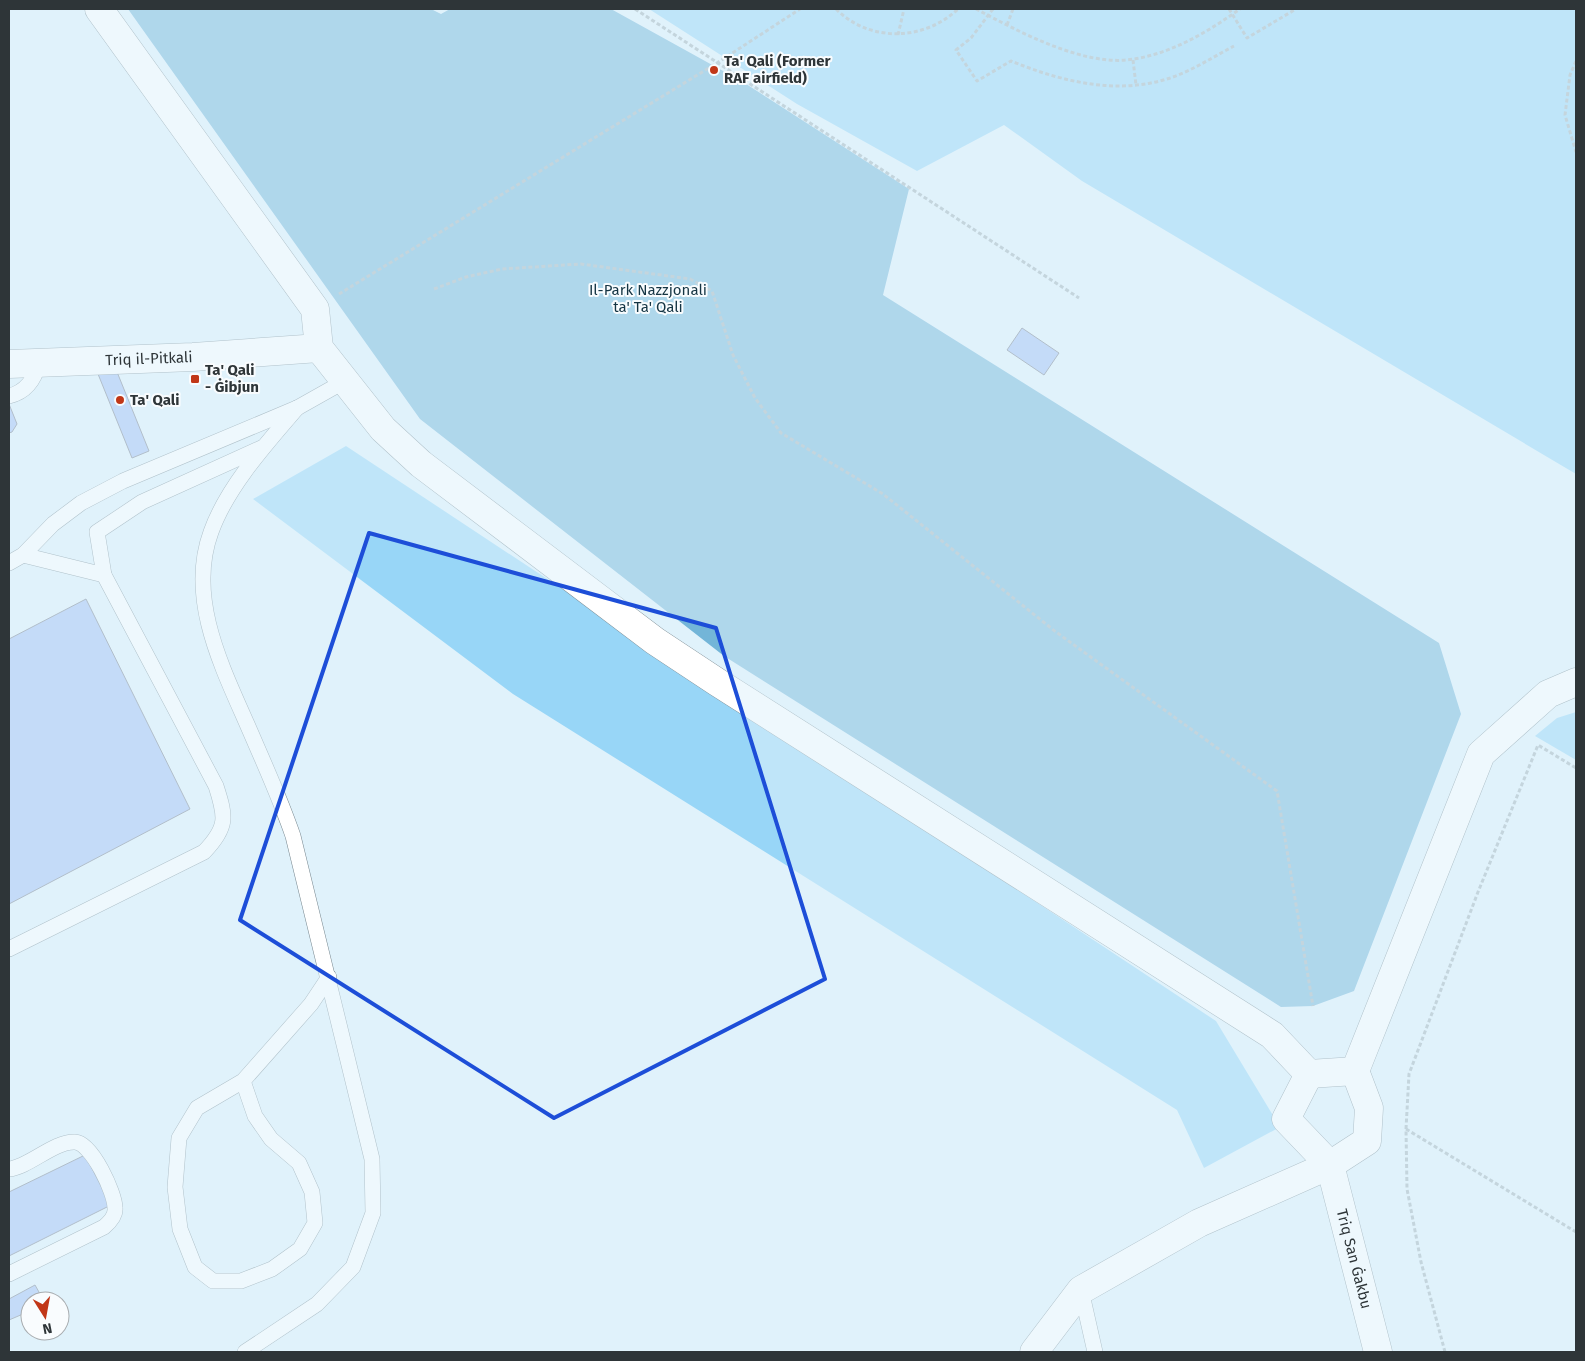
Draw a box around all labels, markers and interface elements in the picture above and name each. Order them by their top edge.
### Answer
place label: Ta' Qali (Former RAF airfield) [724,52,831,87]
marker: Ta' Qali (Former RAF airfield) [708,64,720,76]
park label: Il-Park Nazzjonali ta' Ta' Qali [589,281,707,316]
street label: Triq il-Pitkali [105,348,193,369]
place label: Ta' Qali - Ġibjun [205,361,259,396]
marker: Ta' Qali - Ġibjun [189,373,201,385]
place label: Ta' Qali [130,391,180,409]
marker: Ta' Qali [114,394,126,406]
street label: Triq San Ġakbu [1333,1207,1376,1311]
north arrow [20,1291,70,1341]
text: N [41,1319,54,1338]

